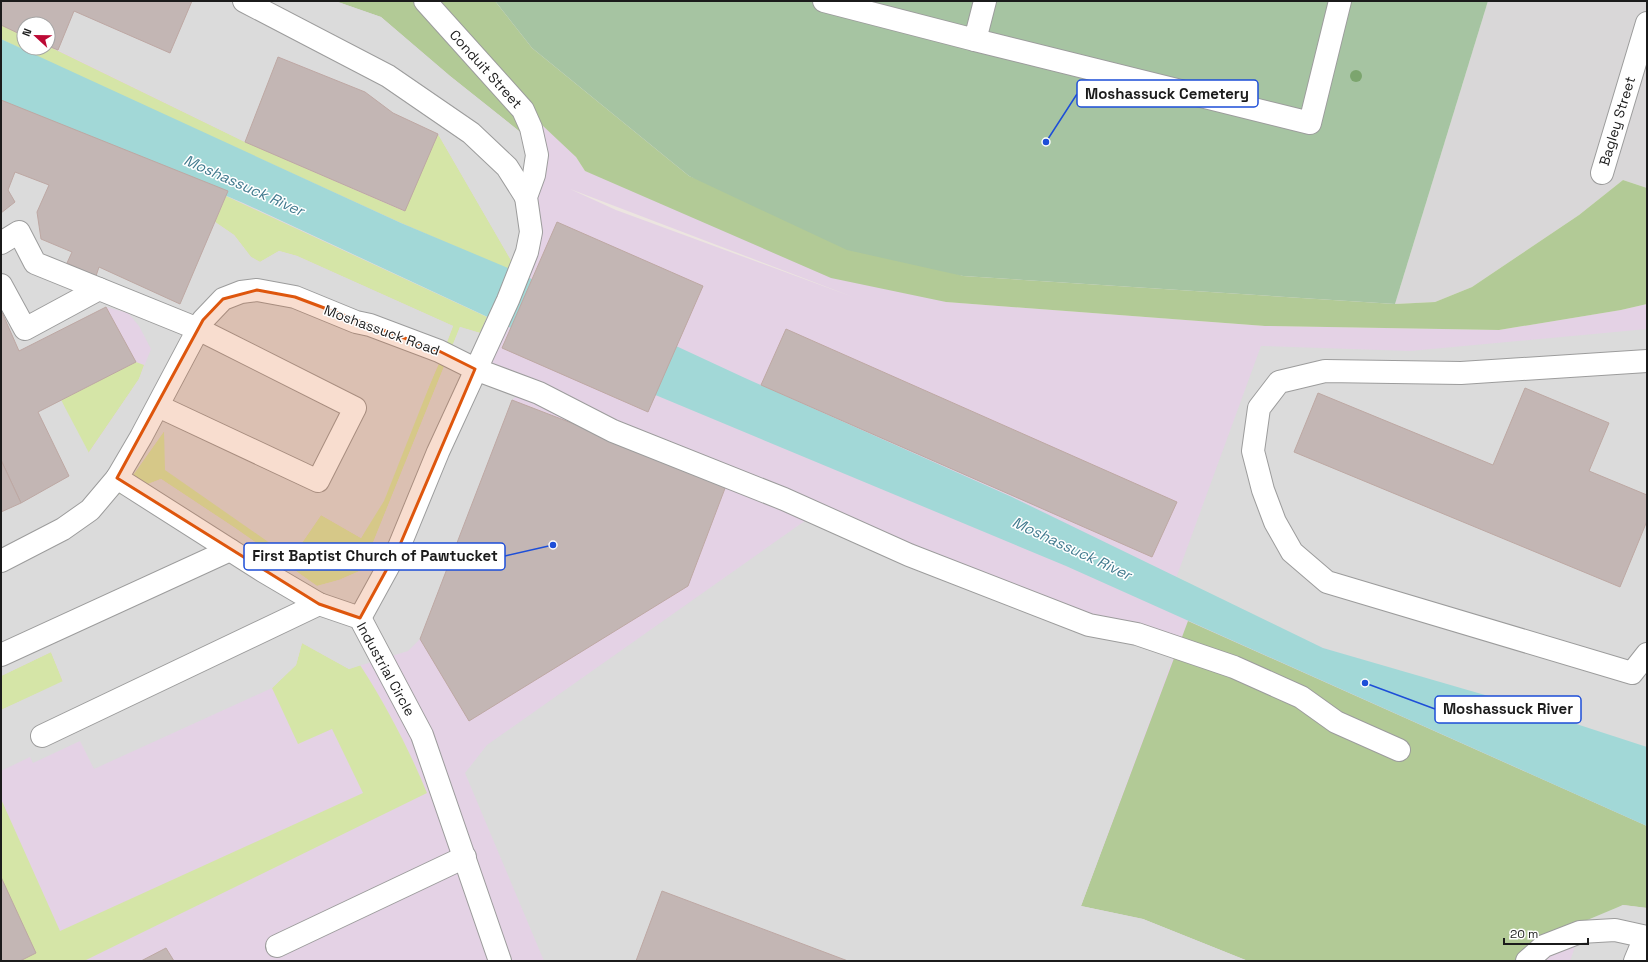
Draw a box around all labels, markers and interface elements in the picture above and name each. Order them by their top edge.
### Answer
north arrow [16,16,56,56]
text: N [19,26,35,38]
street label: Conduit Street [446,26,526,112]
street label: Bagley Street [1595,74,1639,168]
callout: Moshassuck Cemetery [1077,80,1258,107]
text: Moshassuck Cemetery [1085,84,1249,103]
water label: Moshassuck River [181,150,308,221]
street label: Moshassuck Road [322,301,442,359]
water label: Moshassuck River [1009,512,1136,584]
callout: First Baptist Church of Pawtucket [244,543,505,570]
text: First Baptist Church of Pawtucket [252,546,498,565]
street label: Industrial Circle [353,619,419,719]
callout: Moshassuck River [1435,696,1581,723]
text: Moshassuck River [1443,699,1573,718]
scale bar [1504,920,1588,946]
text: 20 m [1510,926,1538,942]

